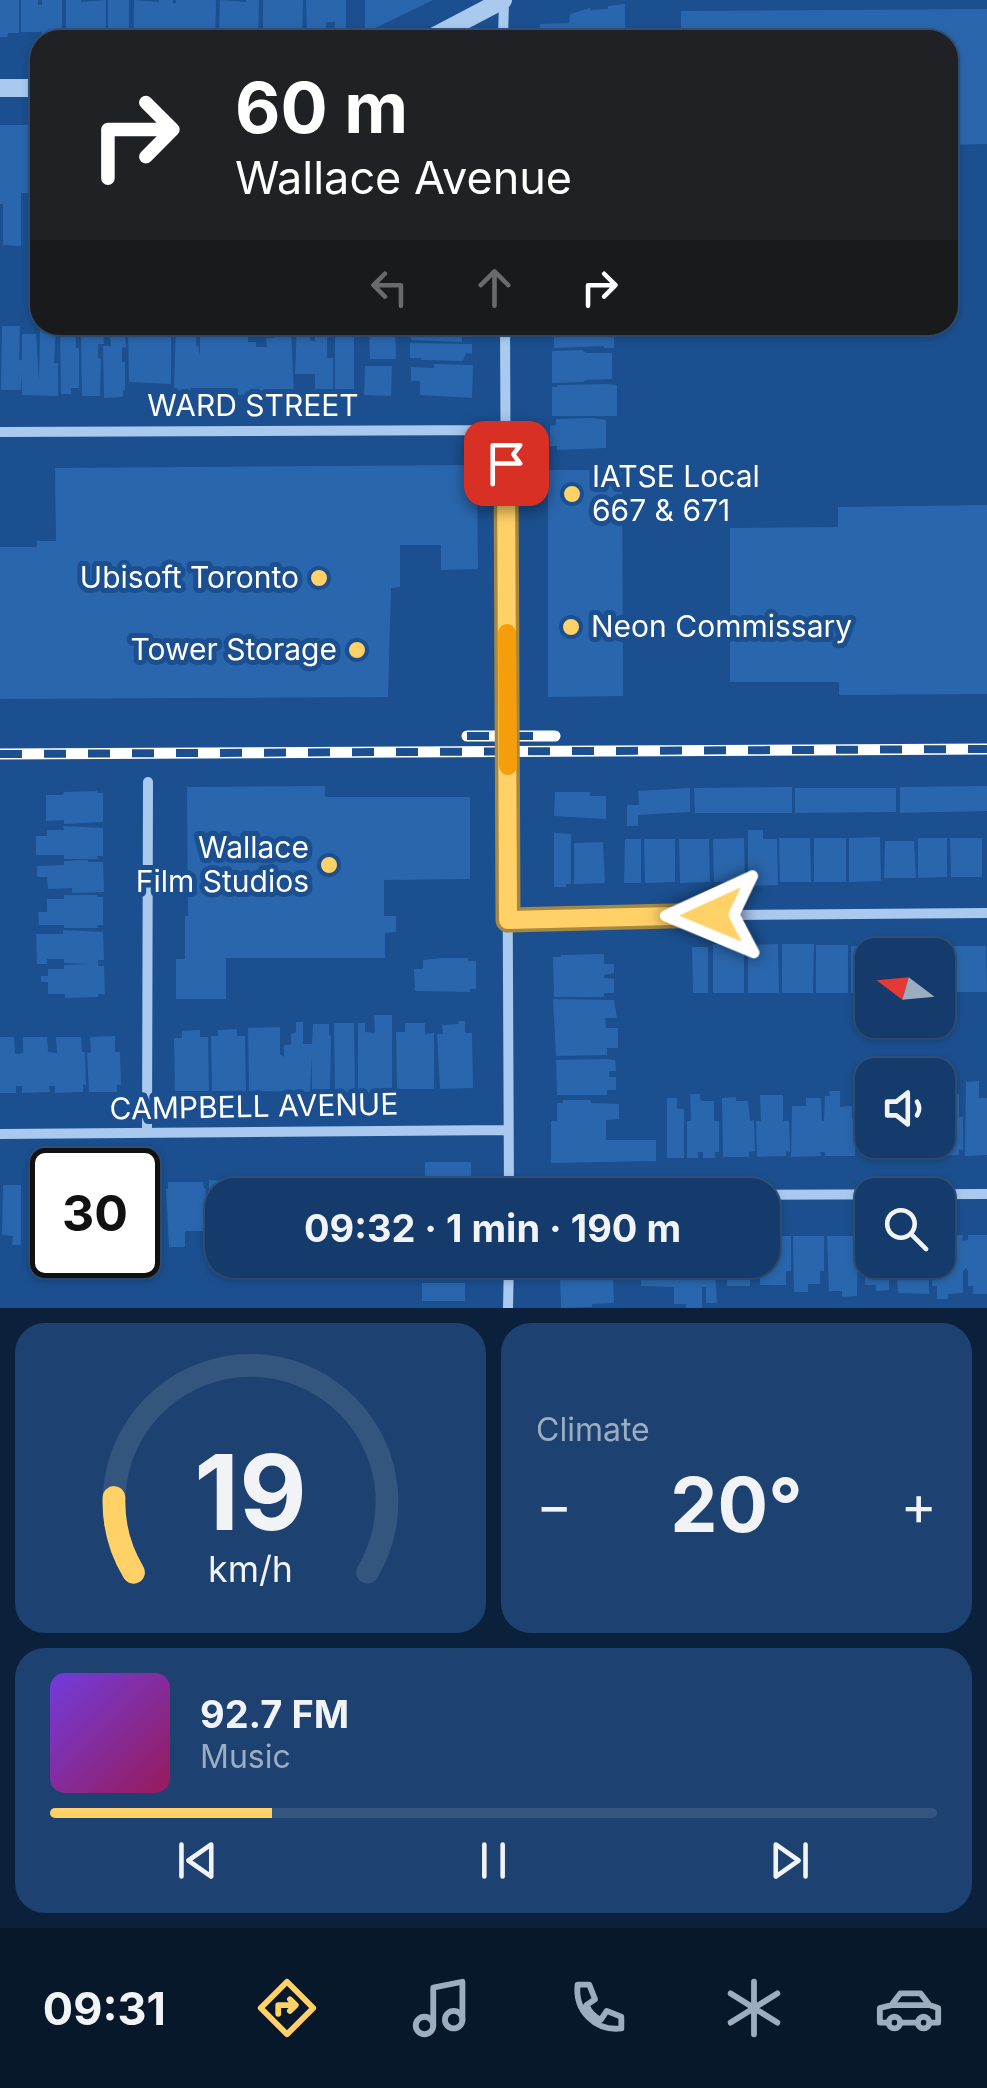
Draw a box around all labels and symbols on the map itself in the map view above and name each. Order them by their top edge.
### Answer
street label: WARD STREET [147,387,359,423]
pin [464,421,549,506]
place label: IATSE Local 667 & 671 [592,458,760,528]
marker: IATSE Local 667 & 671 [561,483,583,505]
place label: Ubisoft Toronto [80,559,299,595]
marker: Ubisoft Toronto [308,567,330,589]
place label: Neon Commissary [591,608,852,644]
marker: Neon Commissary [560,616,582,638]
place label: Tower Storage [131,631,337,667]
marker: Tower Storage [346,639,368,661]
place label: Wallace Film Studios [136,829,309,899]
marker: Wallace Film Studios [318,854,340,876]
position arrow [660,863,764,967]
north arrow [855,938,955,1038]
street label: CAMPBELL AVENUE [109,1085,399,1127]
speed limit sign: 30 [30,1148,160,1278]

